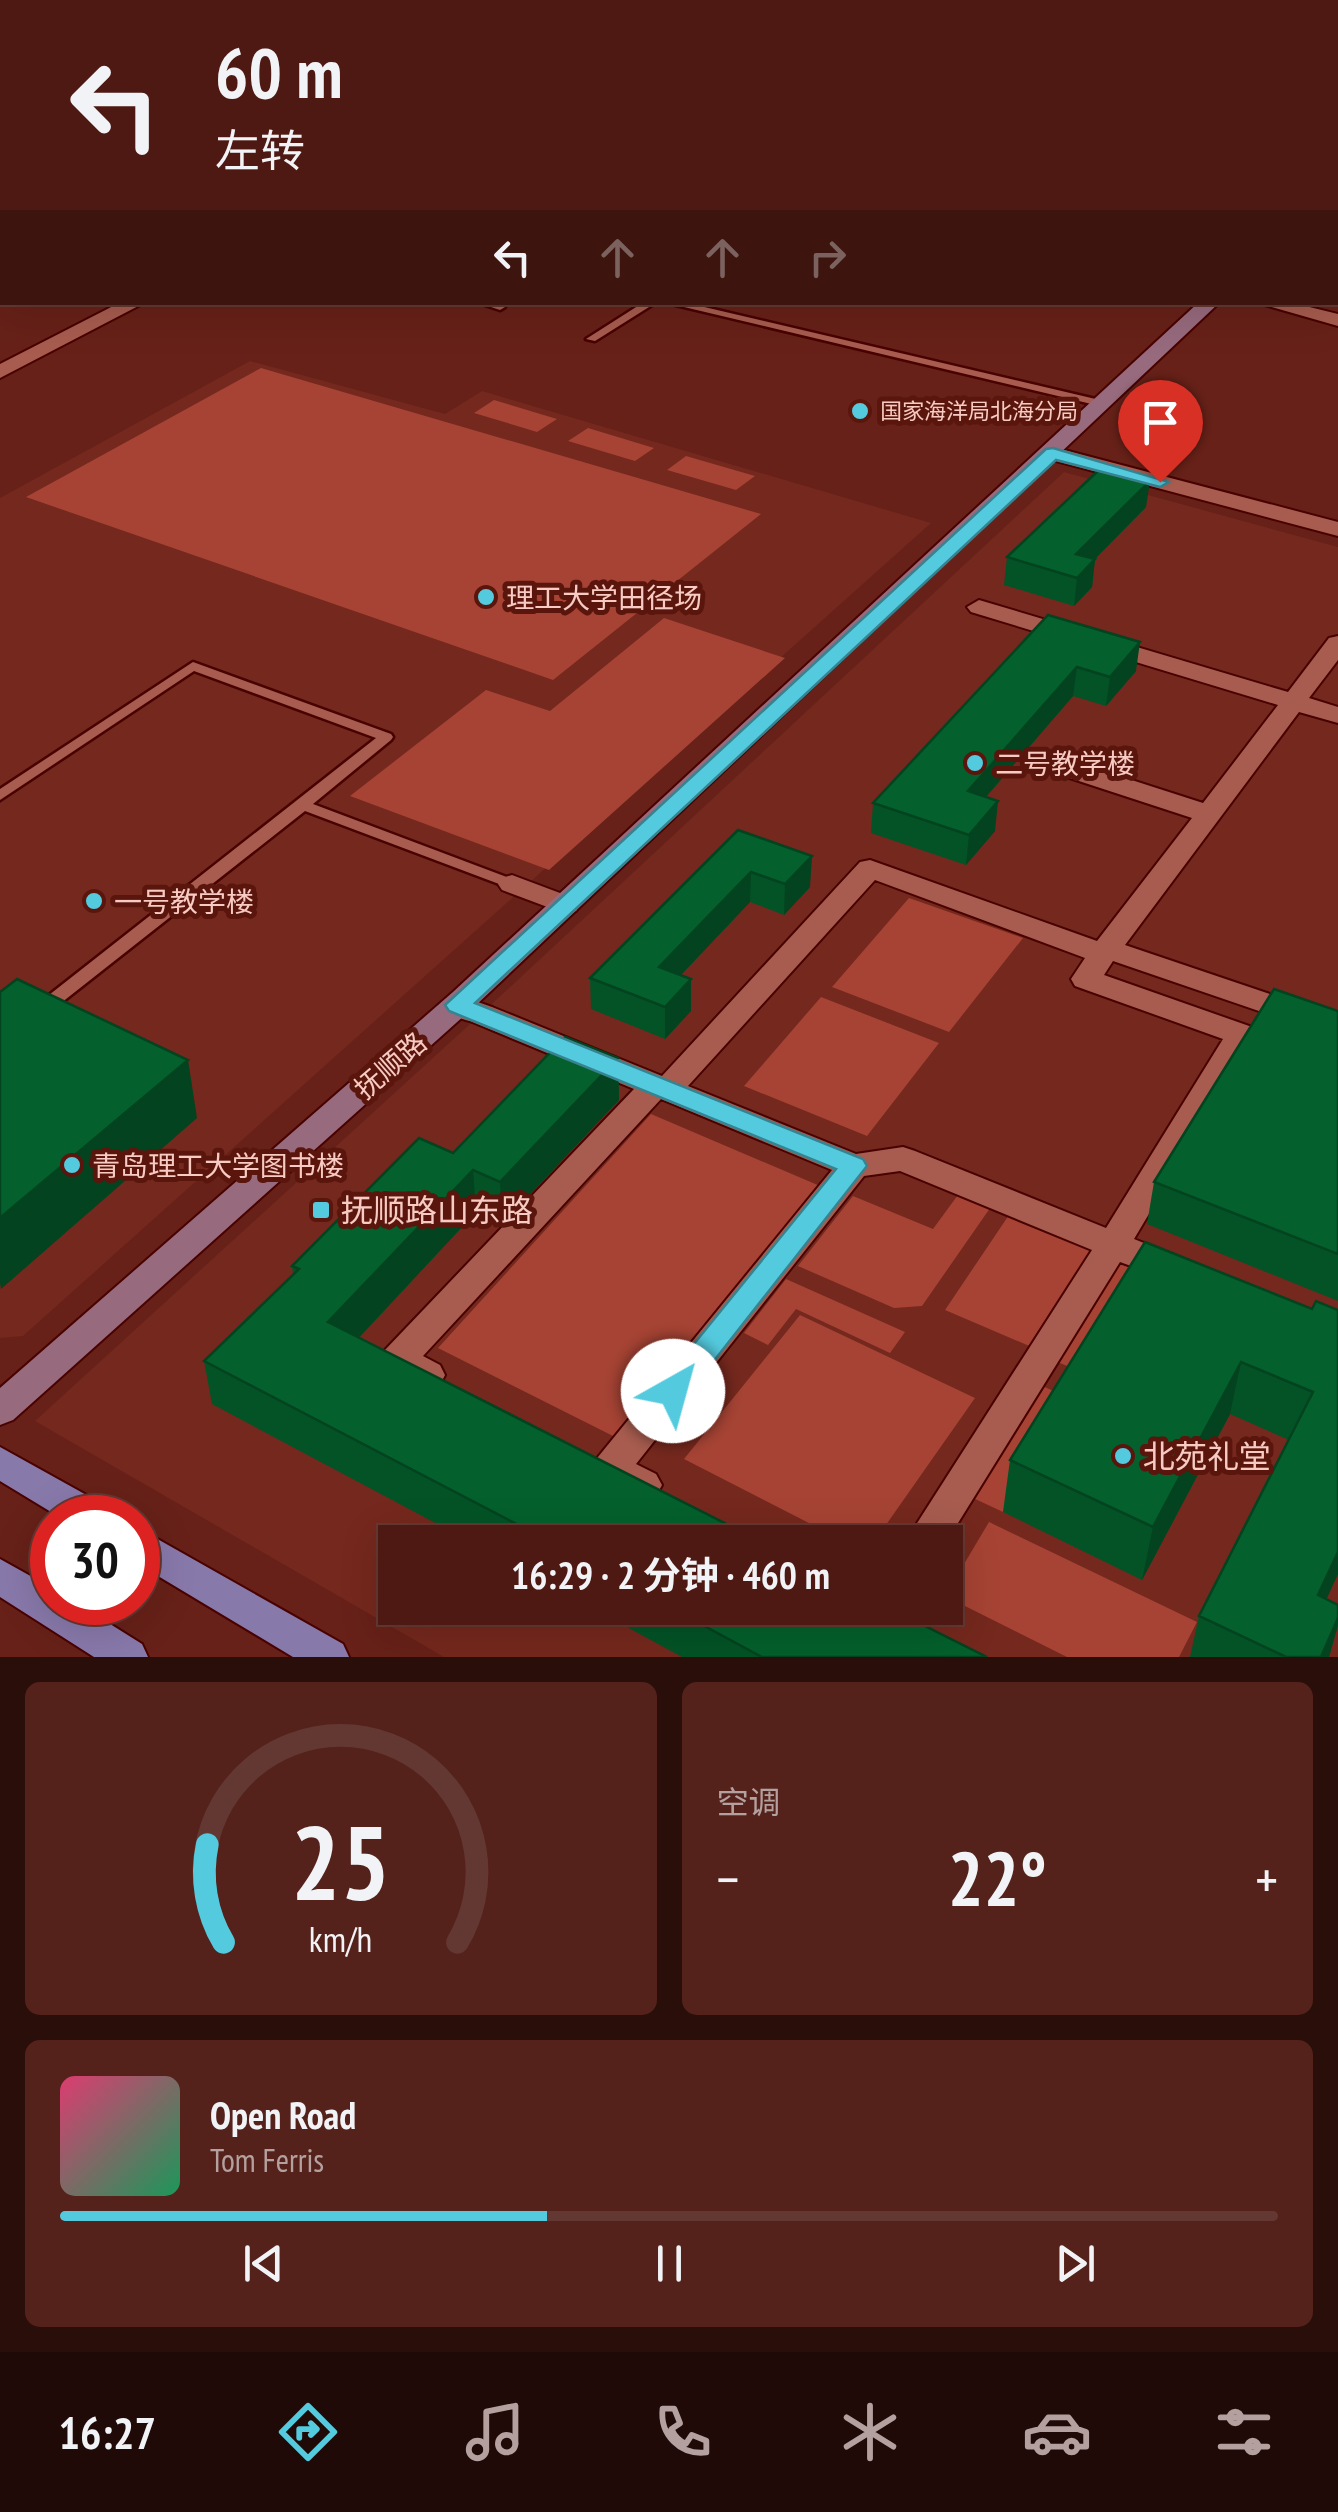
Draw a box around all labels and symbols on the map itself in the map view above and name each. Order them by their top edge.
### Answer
pin [1118,380,1203,483]
place label: 国家海洋局北海分局 [880,397,1078,425]
marker: 国家海洋局北海分局 [849,400,871,422]
place label: 理工大学田径场 [506,579,702,616]
marker: 理工大学田径场 [475,586,497,608]
place label: 二号教学楼 [995,745,1135,782]
marker: 二号教学楼 [964,752,986,774]
place label: 一号教学楼 [114,883,254,920]
marker: 一号教学楼 [83,890,105,912]
street label: 抚顺路 [346,1023,434,1107]
place label: 青岛理工大学图书楼 [92,1147,344,1184]
marker: 青岛理工大学图书楼 [61,1154,83,1176]
place label: 抚顺路山东路 [341,1189,533,1231]
marker: 抚顺路山东路 [310,1199,332,1221]
position arrow [621,1339,725,1443]
place label: 北苑礼堂 [1143,1435,1271,1477]
marker: 北苑礼堂 [1112,1445,1134,1467]
speed limit sign: 30 [30,1495,160,1625]

